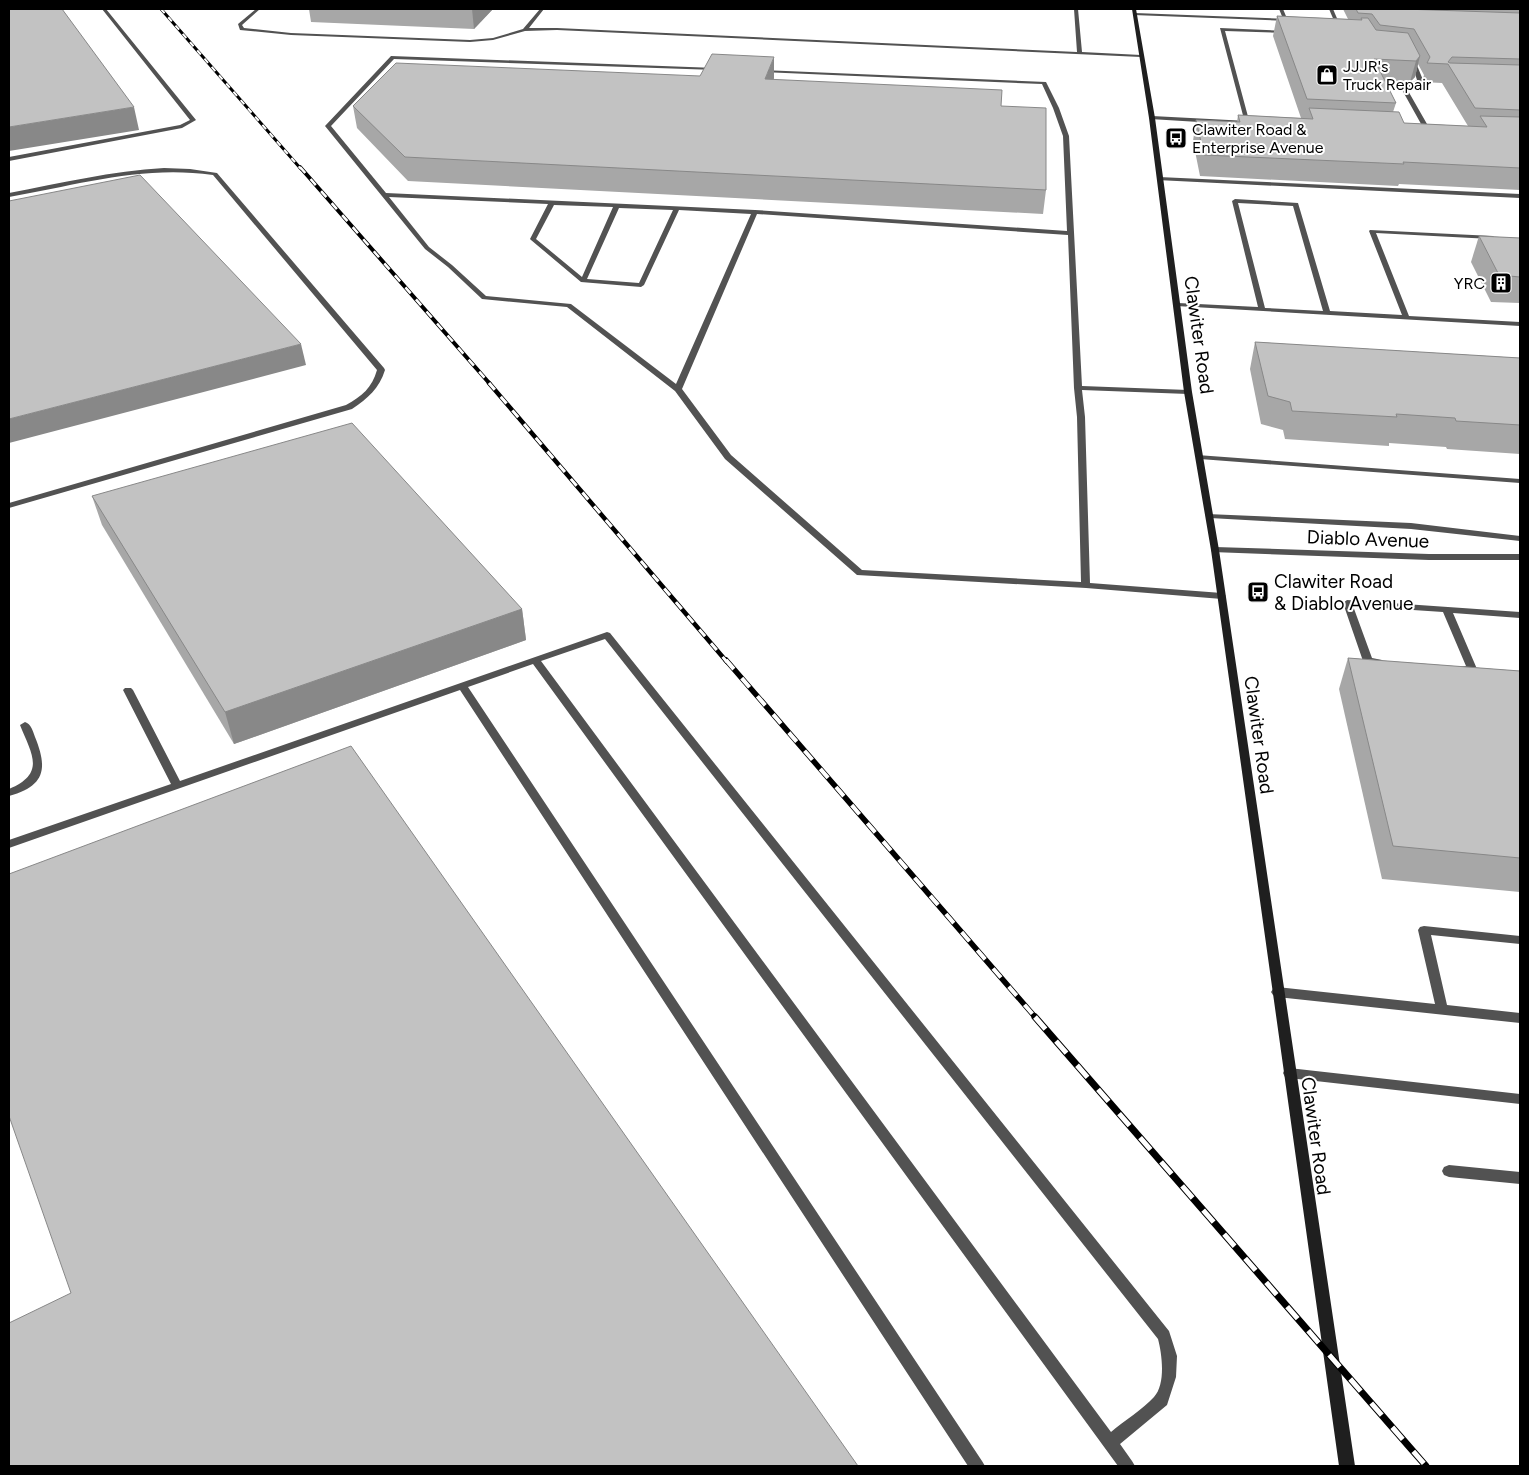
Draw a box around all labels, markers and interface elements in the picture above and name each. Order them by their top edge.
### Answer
place label: JJJR's Truck Repair [1343,57,1432,94]
shop icon: JJJR's Truck Repair [1315,63,1339,87]
place label: Clawiter Road & Enterprise Avenue [1192,120,1324,157]
bus stop icon: Clawiter Road & Enterprise Avenue [1164,126,1188,150]
building icon: YRC [1489,271,1513,295]
street label: Clawiter Road [1179,274,1219,396]
place label: YRC [1454,274,1485,293]
street label: Diablo Avenue [1306,525,1430,553]
place label: Clawiter Road & Diablo Avenue [1274,570,1413,615]
bus stop icon: Clawiter Road & Diablo Avenue [1246,580,1270,604]
street label: Clawiter Road [1239,674,1279,796]
street label: Clawiter Road [1296,1075,1336,1197]

